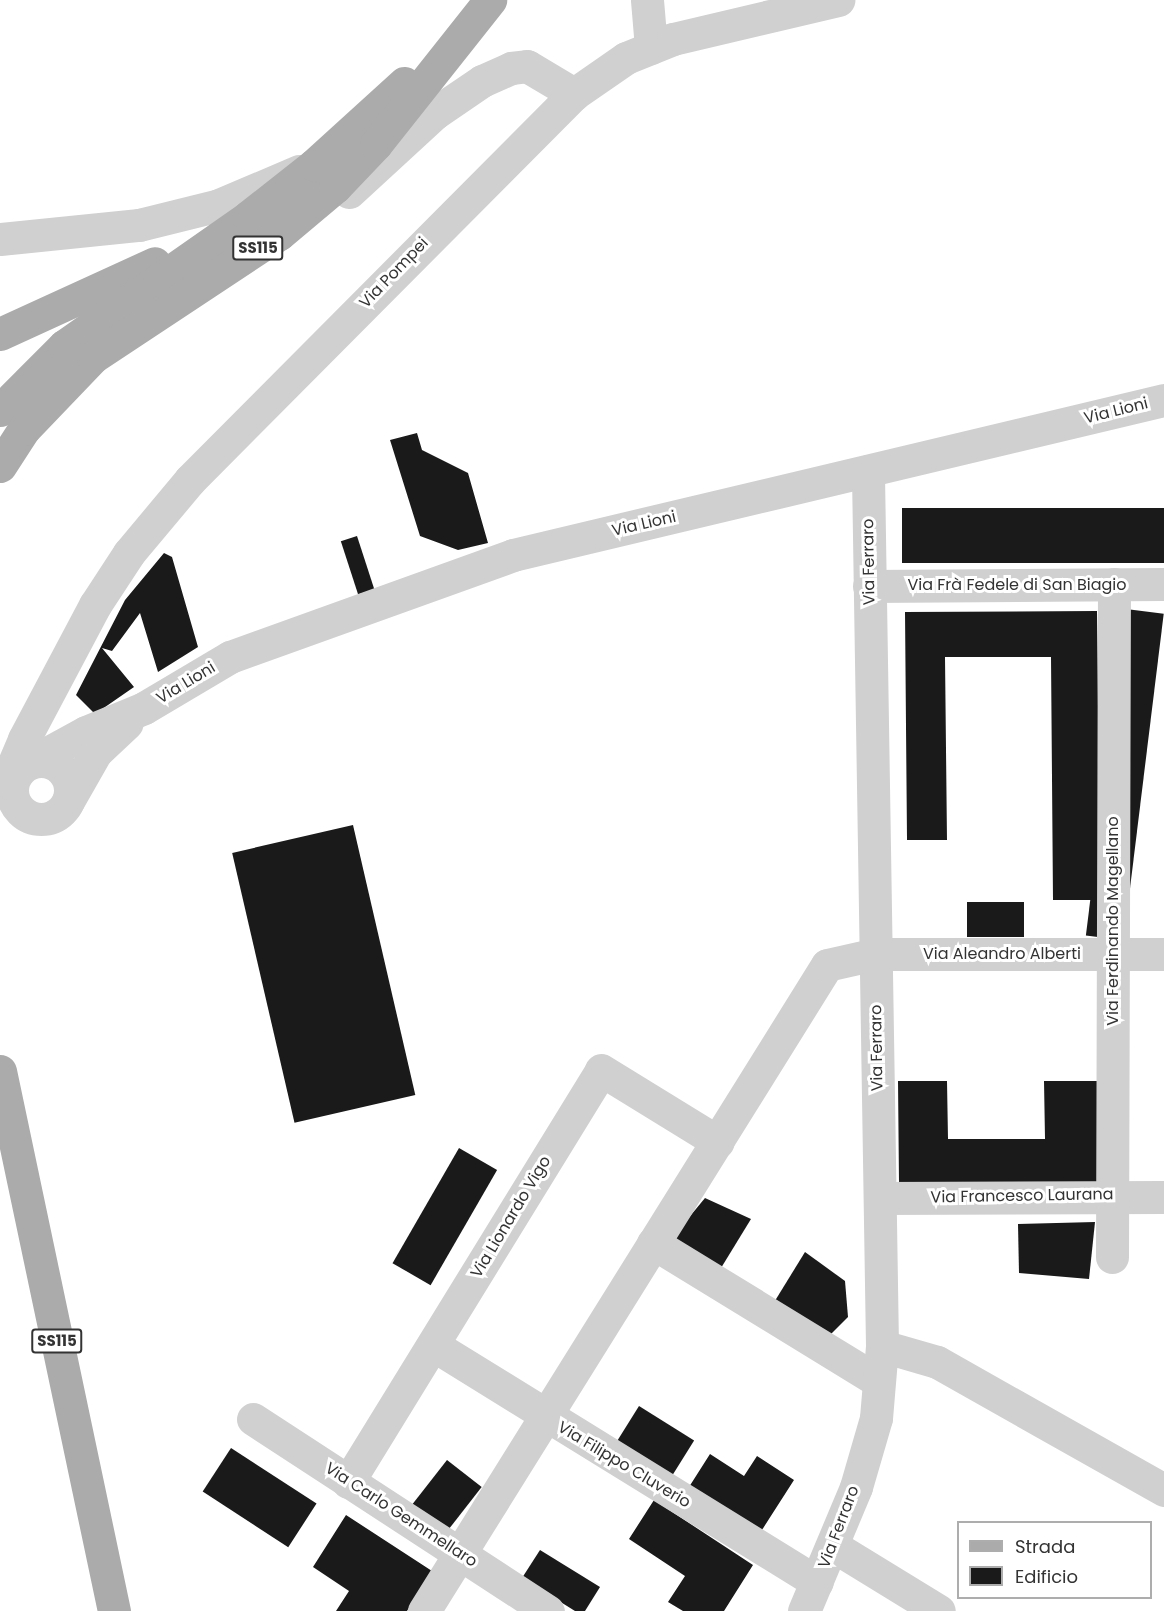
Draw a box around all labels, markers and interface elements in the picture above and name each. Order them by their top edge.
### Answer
street label: Via Pompei [356,234,432,312]
road number: SS115 [231,236,285,260]
street label: Via Lioni [1082,394,1150,428]
street label: Via Lioni [610,507,678,541]
street label: Via Ferraro [859,518,879,606]
street label: Via Frà Fedele di San Biagio [907,575,1127,595]
street label: Via Lioni [153,658,219,708]
street label: Via Ferdinando Magellano [1103,816,1123,1026]
street label: Via Aleandro Alberti [923,944,1081,964]
street label: Via Ferraro [867,1004,887,1092]
street label: Via Lionardo Vigo [467,1152,555,1282]
street label: Via Francesco Laurana [930,1185,1114,1207]
road number: SS115 [30,1329,84,1353]
street label: Via Filippo Cluverio [554,1418,694,1512]
street label: Via Carlo Gemmellaro [321,1459,481,1571]
street label: Via Ferraro [814,1483,864,1571]
legend [957,1521,1152,1599]
text: Strada [1015,1534,1075,1559]
text: Edificio [1015,1564,1078,1589]

